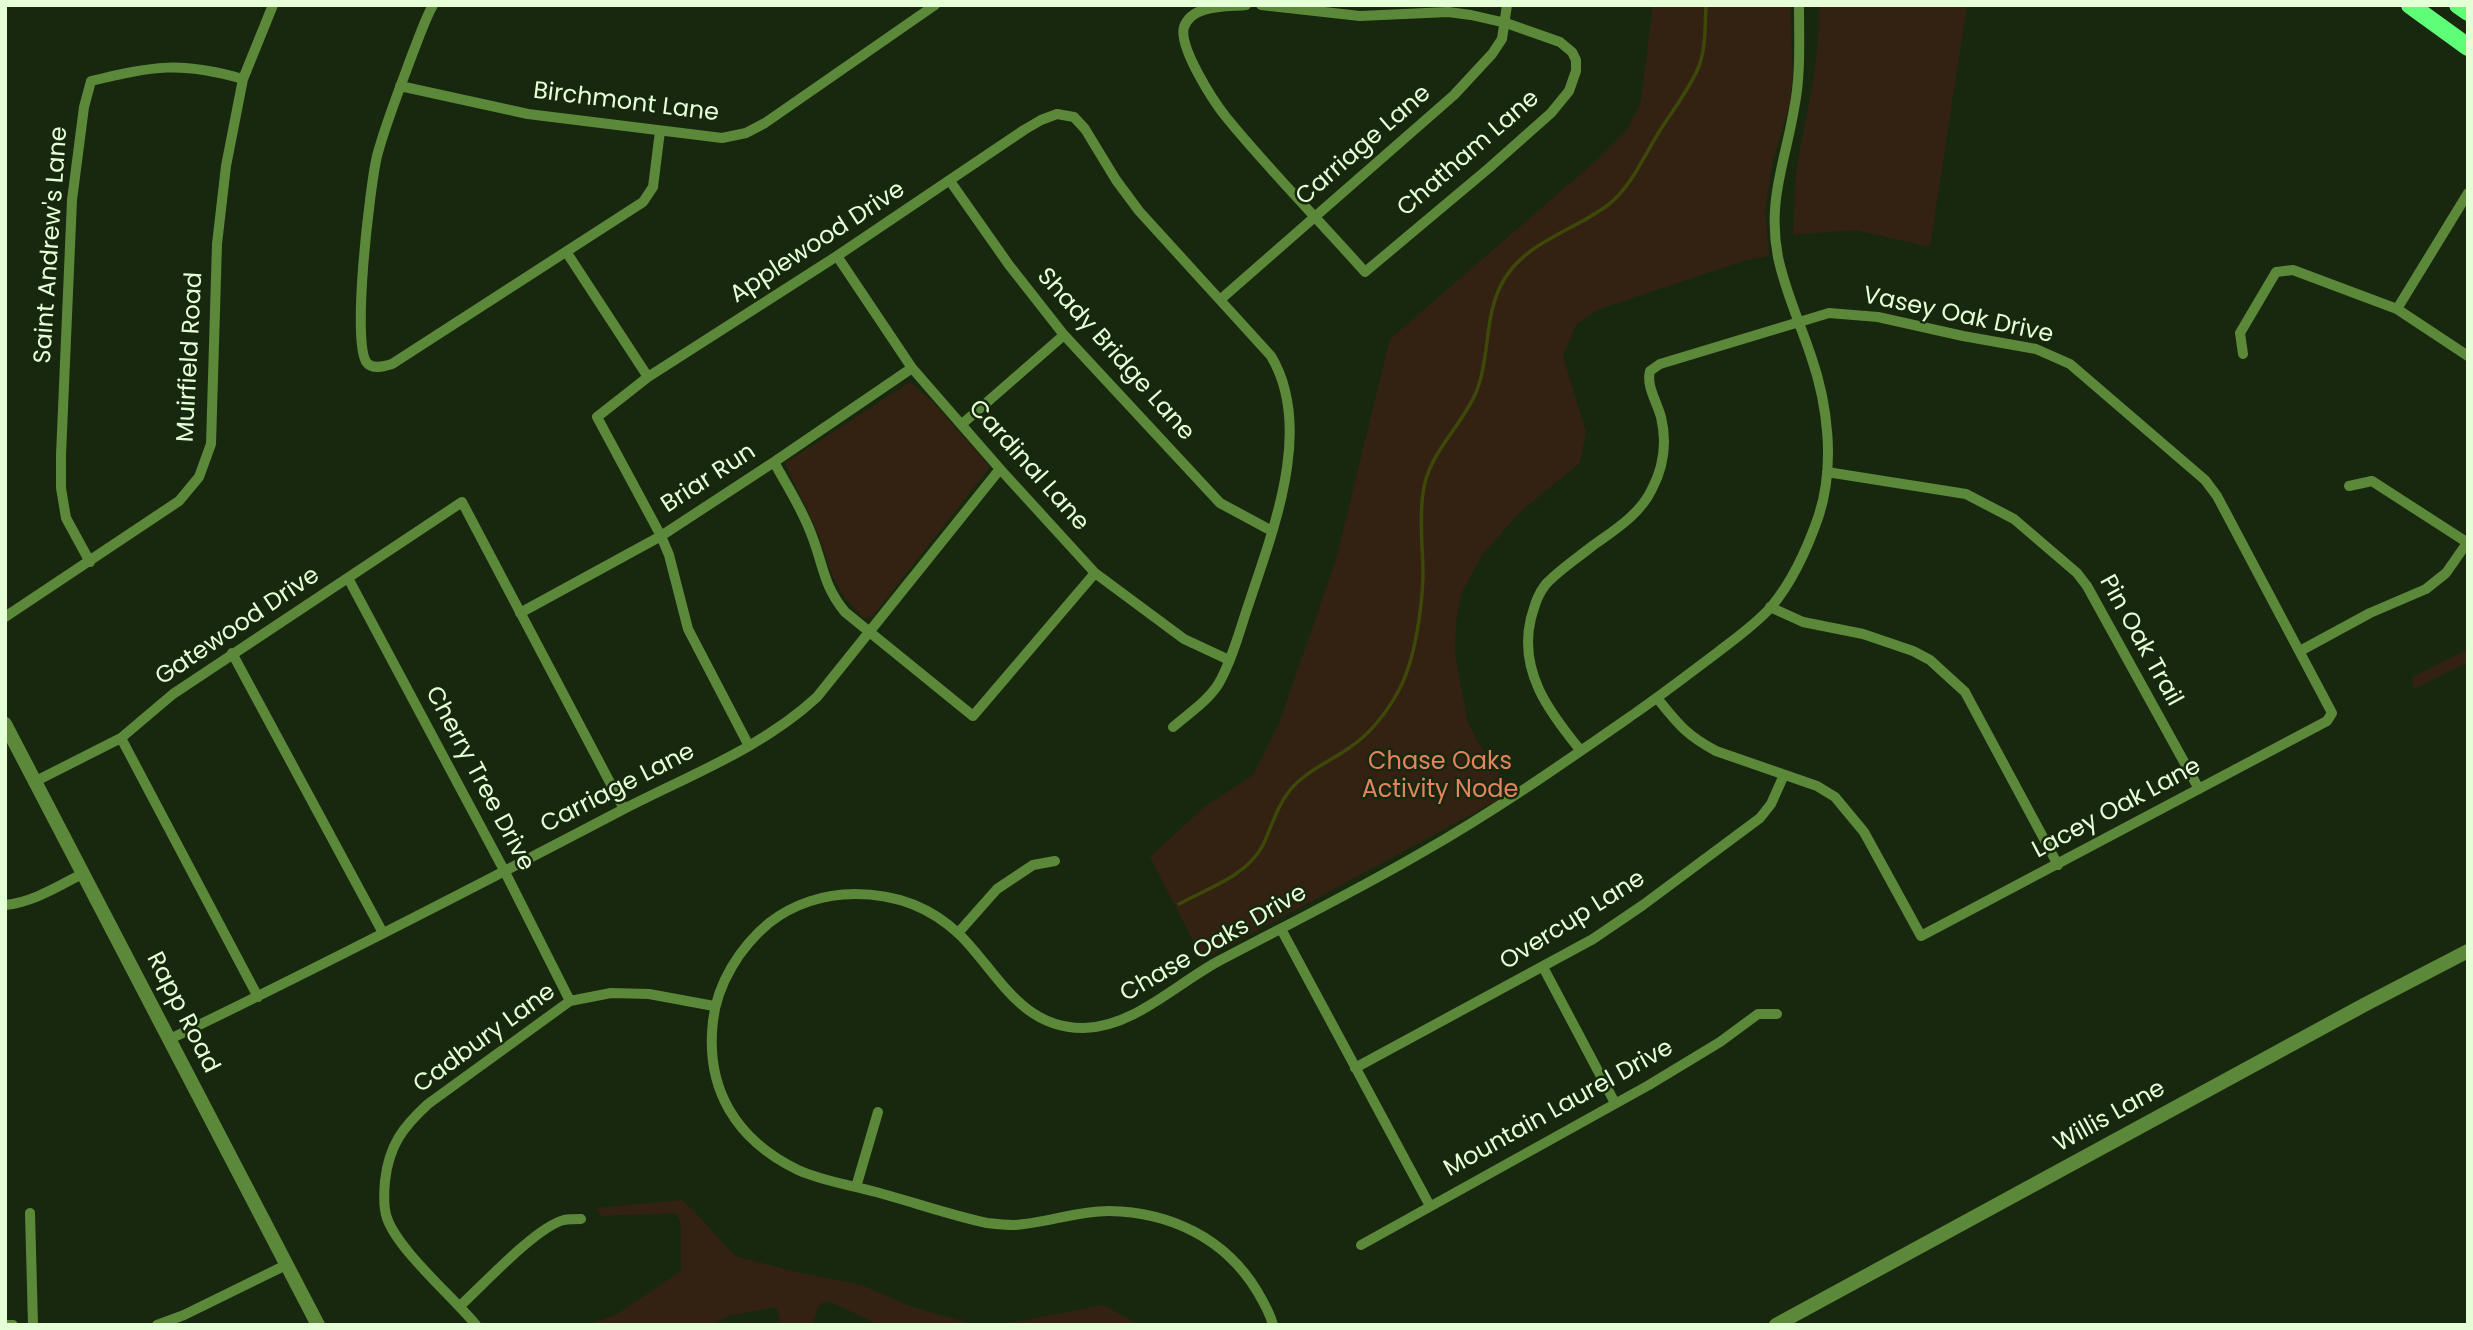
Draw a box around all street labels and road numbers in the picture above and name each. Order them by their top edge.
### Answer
street label: Birchmont Lane [531,77,721,129]
street label: Carriage Lane [1291,80,1437,212]
street label: Chatham Lane [1392,85,1546,223]
street label: Saint Andrew's Lane [29,125,75,365]
street label: Applewood Drive [725,176,911,310]
street label: Shady Bridge Lane [1030,263,1200,447]
street label: Muirfield Road [172,271,210,443]
street label: Vasey Oak Drive [1860,282,2056,350]
street label: Cardinal Lane [962,394,1094,538]
street label: Briar Run [657,438,761,520]
street label: Gatewood Drive [150,561,326,693]
street label: Pin Oak Trail [2092,570,2188,712]
street label: Cherry Tree Drive [418,682,540,876]
street label: Carriage Lane [536,738,700,840]
street label: Lacey Oak Lane [2028,752,2206,866]
street label: Overcup Lane [1495,865,1651,977]
street label: Chase Oaks Drive [1116,879,1312,1009]
street label: Rapp Road [139,948,225,1078]
street label: Cadbury Lane [408,978,562,1100]
street label: Mountain Laurel Drive [1439,1034,1679,1184]
street label: Willis Lane [2049,1075,2171,1159]

